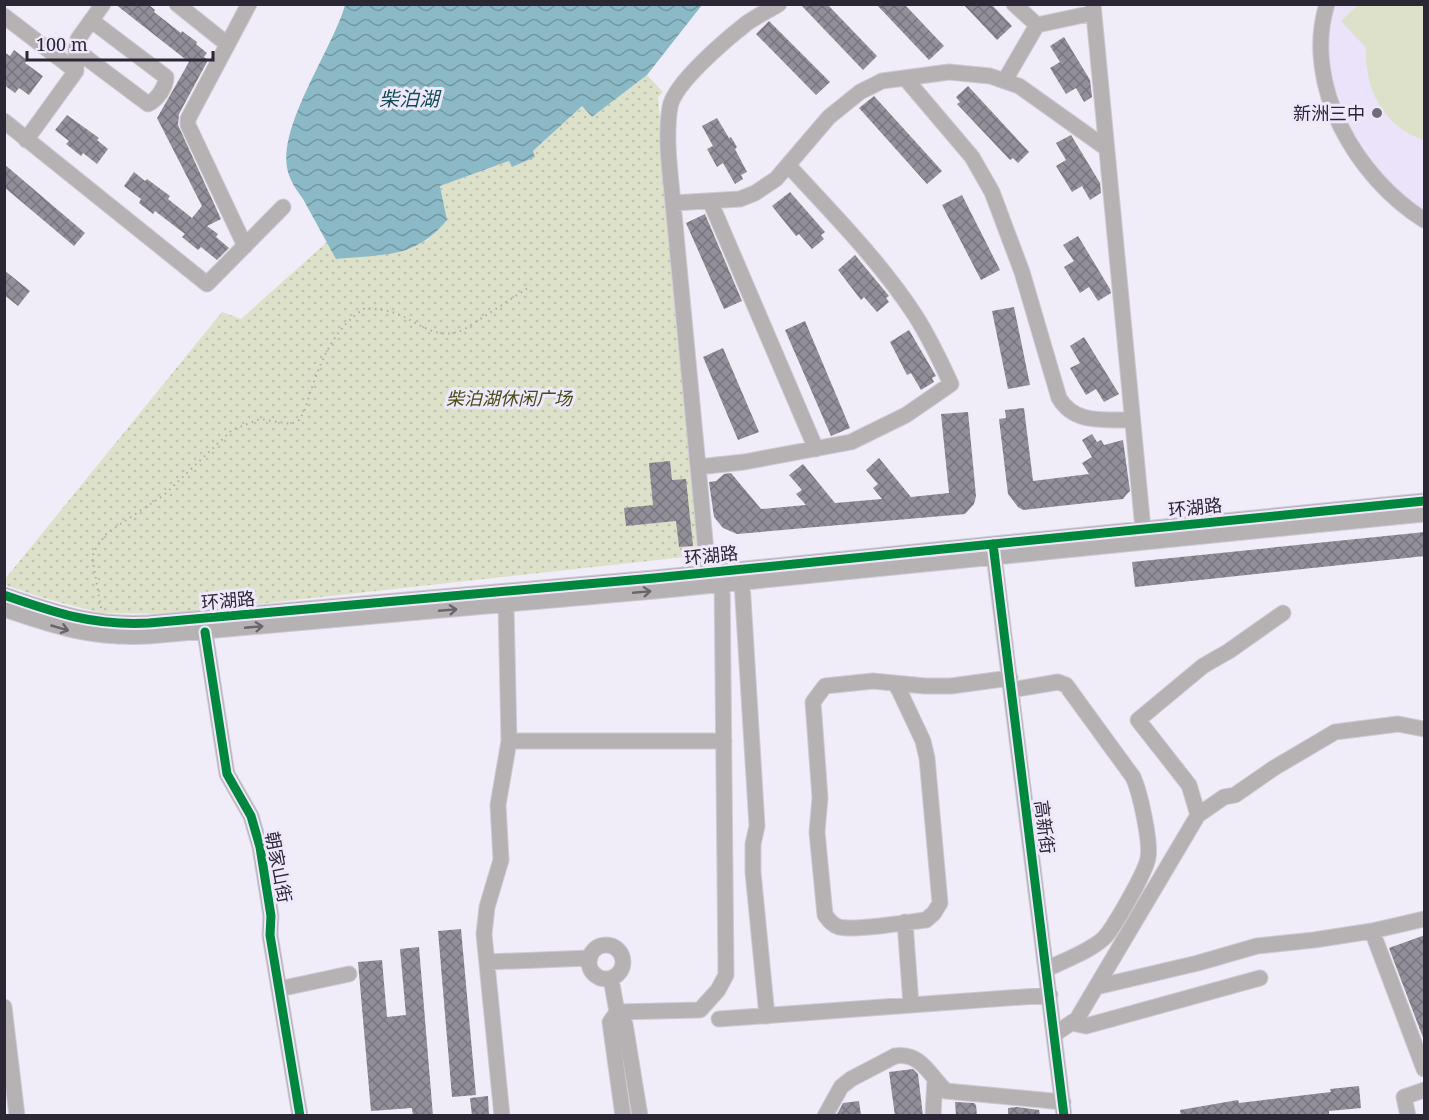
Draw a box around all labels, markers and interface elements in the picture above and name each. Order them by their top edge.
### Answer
scale bar [27,24,213,62]
text: 100 m [36,32,88,56]
water label: 柴泊湖 [379,85,442,112]
place label: 新洲三中 [1293,101,1365,125]
marker: 新洲三中 [1370,106,1384,120]
park label: 柴泊湖休闲广场 [446,386,574,410]
street label: 环湖路 [1167,492,1223,522]
street label: 环湖路 [683,540,739,570]
street label: 环湖路 [200,586,256,614]
one-way arrow [631,586,651,597]
one-way arrow [437,604,457,615]
one-way arrow [50,622,69,634]
one-way arrow [243,622,263,633]
street label: 高新街 [1030,799,1060,855]
street label: 朝家山街 [260,829,298,905]

